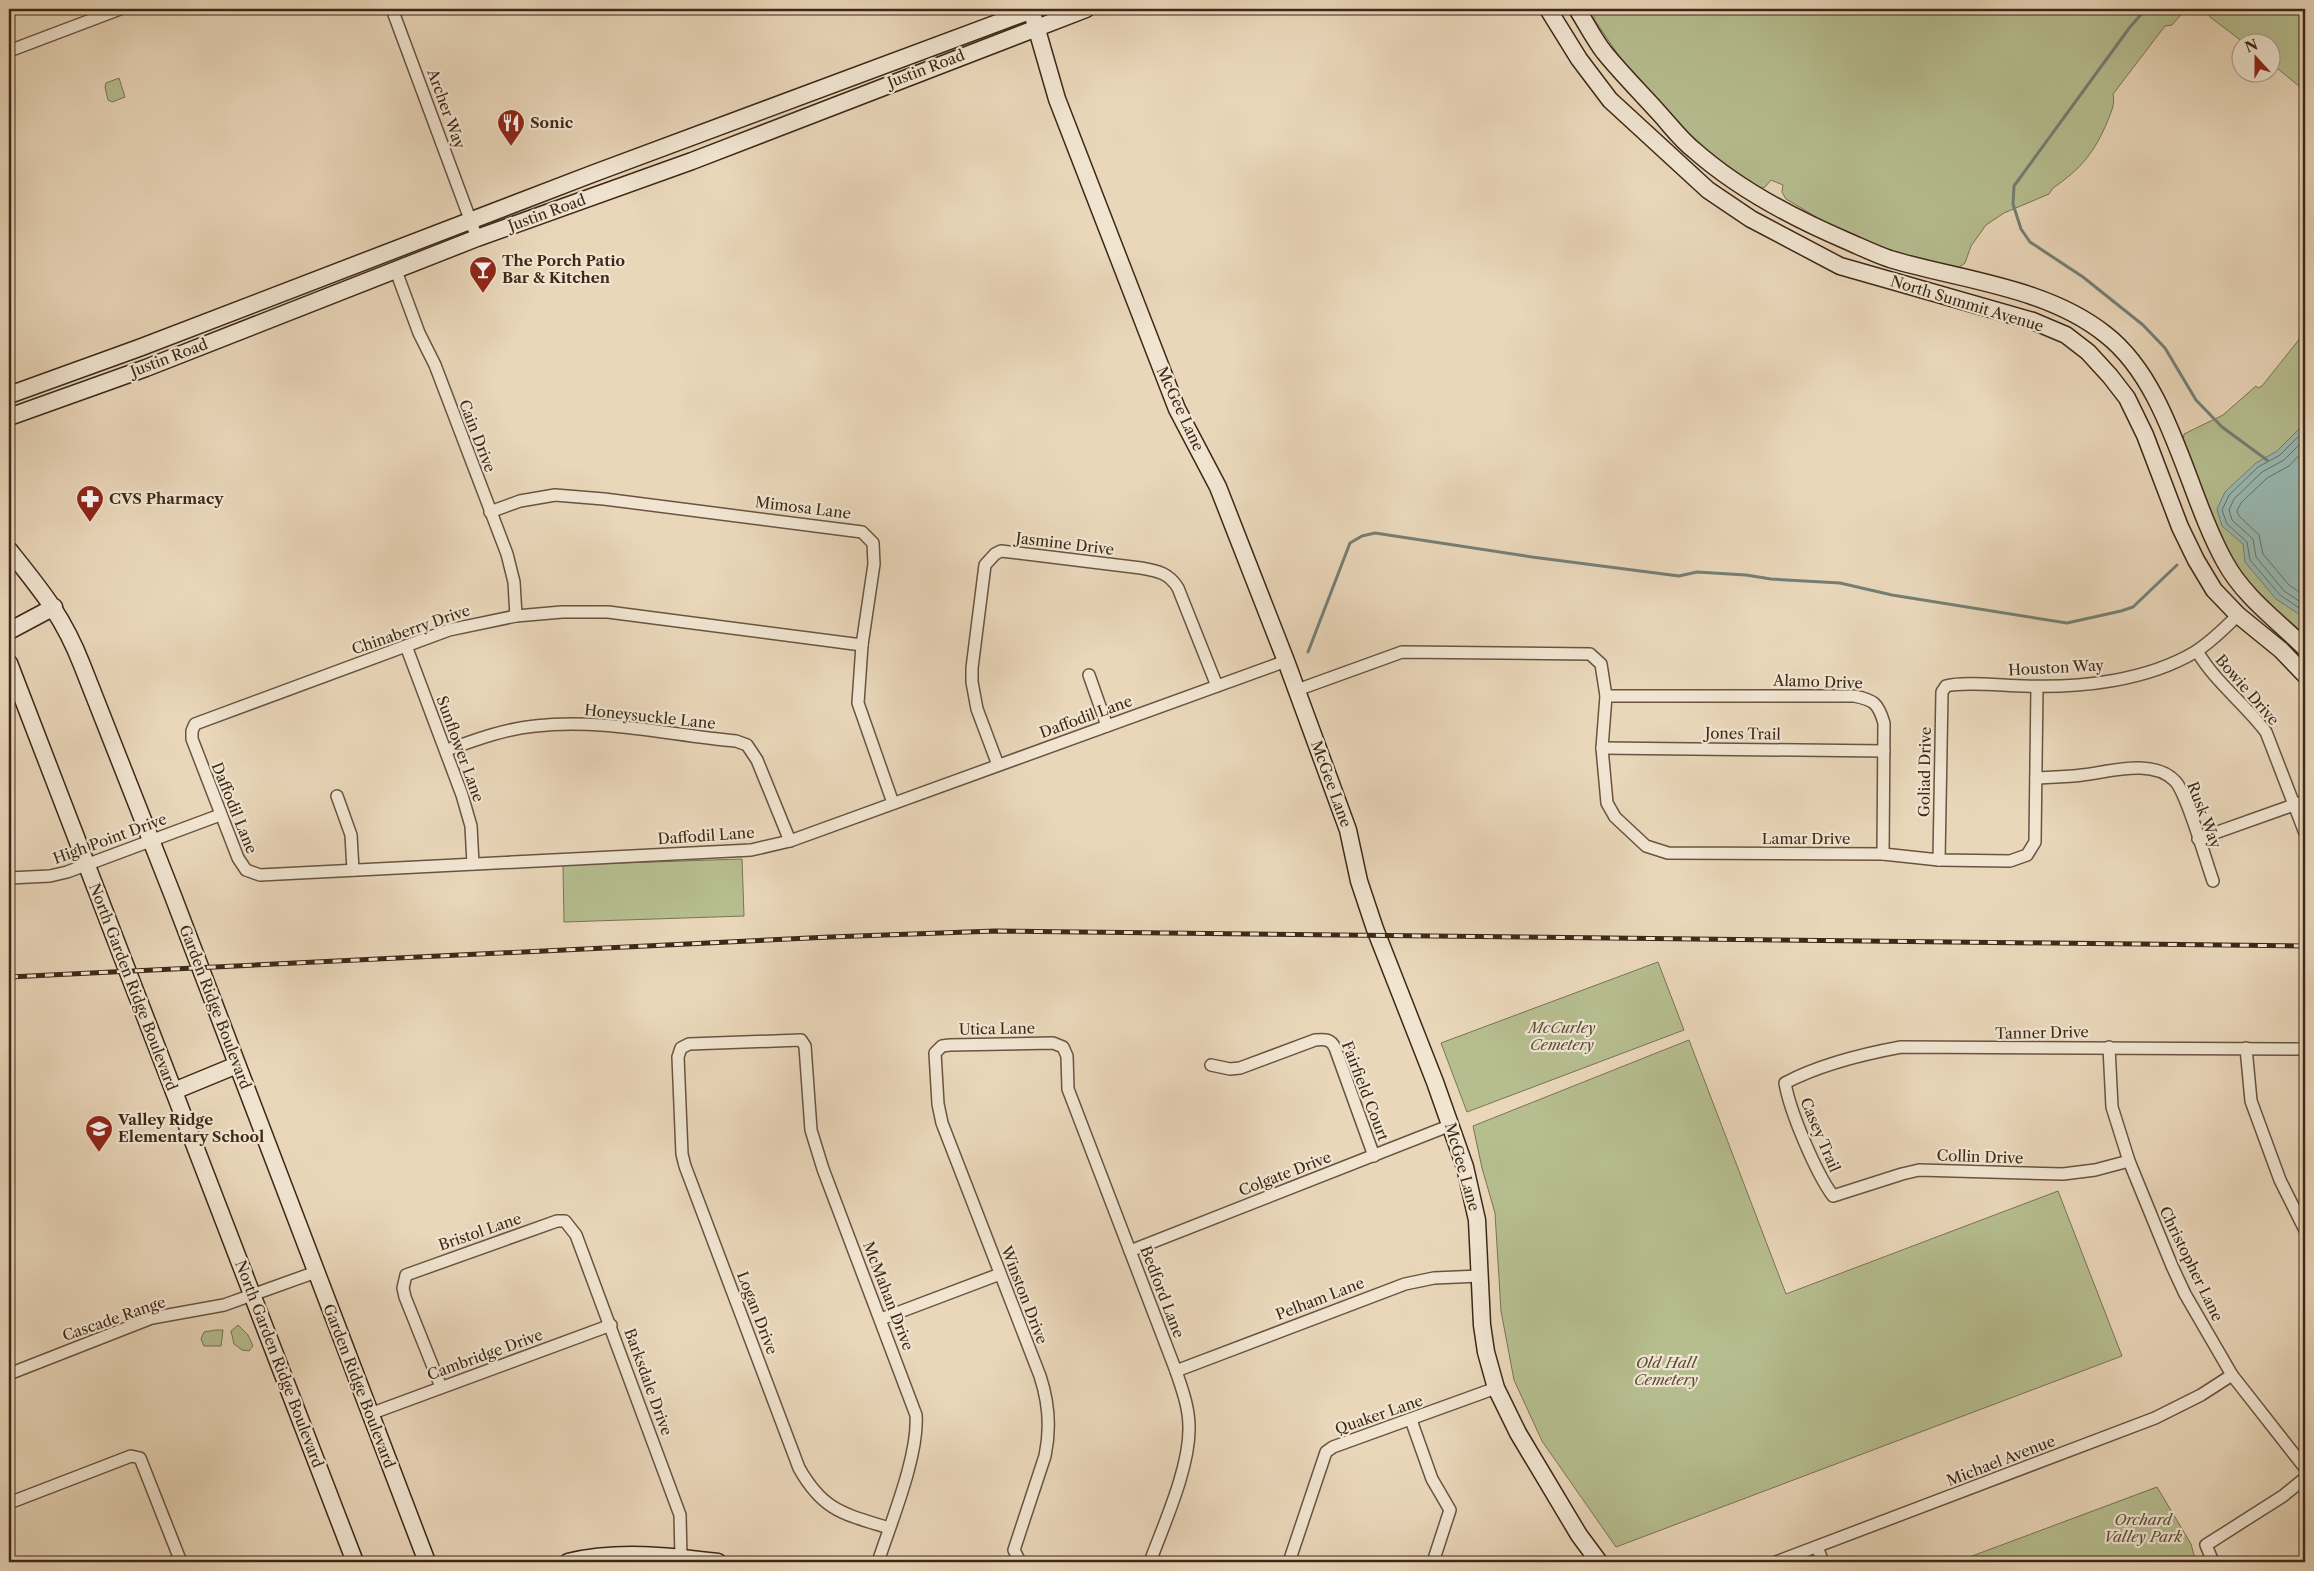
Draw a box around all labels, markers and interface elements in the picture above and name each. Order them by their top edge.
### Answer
north arrow [2232,32,2282,82]
text: N [2242,35,2260,56]
street label: Justin Road [883,45,967,93]
street label: Archer Way [423,65,470,152]
restaurant icon: Sonic [496,108,526,147]
place label: Sonic [530,113,573,132]
street label: Justin Road [504,190,588,236]
place label: The Porch Patio Bar & Kitchen [502,251,625,287]
bar icon: The Porch Patio Bar & Kitchen [468,255,498,294]
street label: North Summit Avenue [1888,271,2046,336]
street label: Justin Road [126,334,210,382]
street label: McGee Lane [1153,363,1208,454]
street label: Cain Drive [455,397,500,475]
pharmacy icon: CVS Pharmacy [75,484,105,523]
place label: CVS Pharmacy [109,489,224,508]
street label: Mimosa Lane [754,492,852,523]
street label: Jasmine Drive [1013,528,1115,559]
street label: Chinaberry Drive [349,600,472,659]
street label: Bowie Drive [2211,650,2283,729]
street label: Houston Way [2008,655,2105,679]
street label: Alamo Drive [1772,670,1863,693]
street label: Daffodil Lane [1037,691,1135,742]
street label: Sunflower Lane [432,693,489,805]
street label: Honeysuckle Lane [583,700,717,733]
street label: Jones Trail [1703,723,1782,744]
street label: Goliad Drive [1914,727,1935,817]
street label: McGee Lane [1307,738,1356,830]
street label: Daffodil Lane [207,759,261,856]
street label: Rusk Way [2183,779,2226,851]
street label: High Point Drive [50,809,169,868]
street label: Daffodil Lane [657,823,755,848]
street label: Lamar Drive [1762,829,1850,848]
street label: North Garden Ridge Boulevard [85,880,182,1093]
street label: Garden Ridge Boulevard [175,922,256,1092]
street label: Utica Lane [959,1018,1035,1039]
park label: McCurley Cemetery [1526,1018,1596,1054]
street label: Tanner Drive [1995,1022,2089,1043]
street label: Fairfield Court [1338,1038,1393,1144]
street label: Casey Trail [1796,1095,1845,1175]
place label: Valley Ridge Elementary School [117,1110,264,1146]
school or university icon: Valley Ridge Elementary School [84,1114,114,1153]
street label: McGee Lane [1441,1120,1484,1213]
street label: Collin Drive [1936,1145,2024,1168]
street label: Colgate Drive [1236,1147,1334,1200]
street label: Christopher Lane [2155,1203,2227,1324]
street label: Bristol Lane [436,1209,524,1255]
street label: McMahan Drive [859,1239,918,1353]
street label: Winston Drive [997,1242,1052,1347]
street label: Bedford Lane [1136,1243,1189,1341]
street label: North Garden Ridge Boulevard [231,1257,328,1470]
street label: Logan Drive [733,1269,782,1357]
street label: Pelham Lane [1273,1273,1367,1324]
street label: Cascade Range [60,1292,168,1345]
street label: Garden Ridge Boulevard [319,1301,400,1471]
street label: Cambridge Drive [424,1325,545,1384]
street label: Barksdale Drive [620,1326,677,1438]
park label: Old Hall Cemetery [1634,1353,1699,1389]
street label: Quaker Lane [1332,1391,1425,1438]
street label: Michael Avenue [1944,1431,2058,1490]
park label: Orchard Valley Park [2104,1510,2183,1546]

